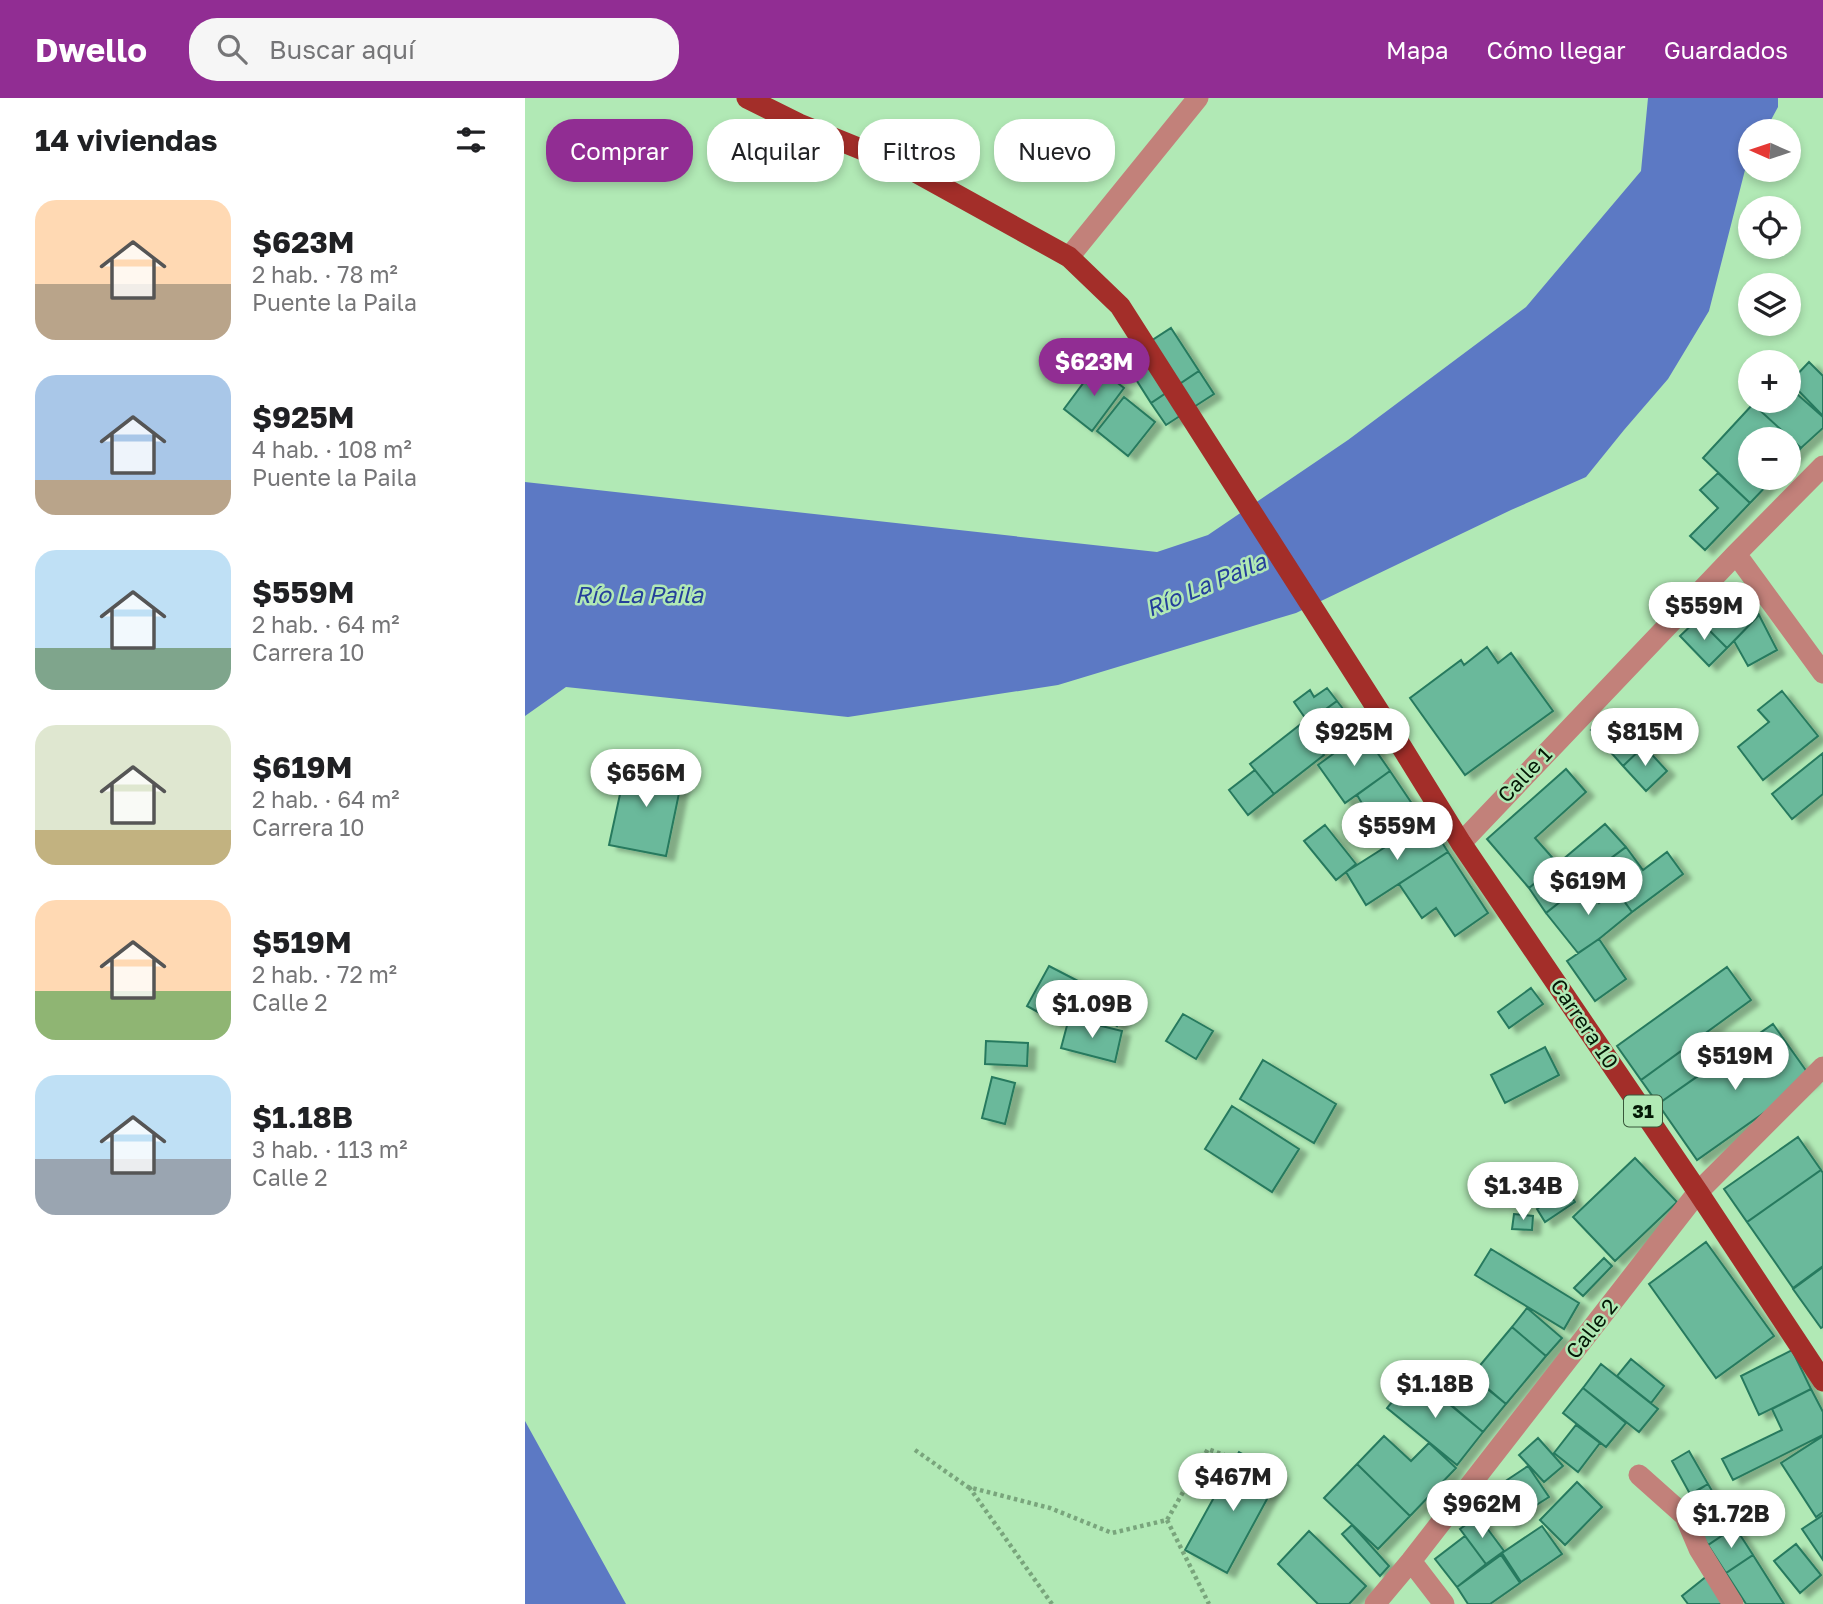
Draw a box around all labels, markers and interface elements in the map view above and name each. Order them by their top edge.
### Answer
search box [189,18,679,81]
text: Dwello [35,30,147,69]
icon: search [213,30,251,68]
text: Buscar aquí [269,34,415,65]
text: Mapa [1386,35,1449,64]
text: Cómo llegar [1487,35,1626,64]
text: Guardados [1664,35,1788,64]
chip: Comprar [546,119,693,182]
chip: Alquilar [707,119,844,182]
chip: Filtros [858,119,980,182]
chip: Nuevo [994,119,1115,182]
north arrow [1738,119,1801,182]
map controls [1738,119,1801,490]
icon: filters [452,121,490,159]
text: 14 viviendas [35,122,218,158]
button: locate [1738,196,1801,259]
text: $623M [252,224,354,260]
icon: home [91,228,175,312]
text: 2 hab. · 78 m² [252,260,398,288]
button: layers [1738,273,1801,336]
text: Puente la Paila [252,288,417,316]
pin: $623M [1045,338,1143,398]
text: $623M [1055,347,1133,375]
button: + [1738,350,1801,413]
text: $925M [252,399,354,435]
icon: home [91,403,175,487]
button: − [1738,427,1801,490]
text: 4 hab. · 108 m² [252,435,412,463]
text: Puente la Paila [252,463,417,491]
water label: Río La Paila [1141,546,1271,622]
text: $559M [252,574,354,610]
icon: home [91,578,175,662]
water label: Río La Paila [575,580,704,608]
pin: $559M [1655,582,1753,642]
text: $559M [1665,591,1743,619]
text: 2 hab. · 64 m² [252,610,400,638]
text: Carrera 10 [252,638,365,666]
pin: $925M [1305,708,1403,768]
pin: $815M [1596,708,1694,768]
text: $925M [1315,717,1393,745]
text: $815M [1607,717,1683,745]
street label: Calle 1 [1492,741,1557,807]
text: $619M [252,749,352,785]
pin: $656M [597,750,695,809]
icon: home [91,753,175,837]
text: $656M [606,758,686,786]
text: 2 hab. · 64 m² [252,785,400,813]
pin: $559M [1348,802,1446,862]
text: $559M [1358,811,1436,839]
text: Carrera 10 [252,813,365,841]
pin: $619M [1539,858,1637,917]
text: $619M [1550,866,1626,894]
text: $519M [252,924,352,960]
icon: home [91,928,175,1012]
text: 2 hab. · 72 m² [252,960,397,988]
street label: Carrera 10 [1545,974,1624,1073]
pin: $1.09B [1035,981,1149,1040]
text: Calle 2 [252,988,328,1016]
text: $1.09B [1052,989,1132,1017]
pin: $519M [1686,1032,1784,1092]
text: $519M [1697,1041,1773,1069]
road number: 31 [1624,1096,1662,1126]
text: $1.18B [252,1099,353,1135]
icon: home [91,1103,175,1187]
text: 3 hab. · 113 m² [252,1135,407,1163]
pin: $1.34B [1466,1162,1580,1222]
text: Calle 2 [252,1163,328,1191]
text: $1.34B [1483,1171,1563,1199]
street label: Calle 2 [1560,1293,1623,1364]
pin: $1.18B [1378,1360,1492,1420]
text: $1.18B [1396,1369,1474,1397]
pin: $467M [1184,1454,1282,1513]
text: $467M [1194,1462,1272,1490]
pin: $962M [1433,1480,1531,1540]
text: $962M [1442,1489,1522,1517]
pin: $1.72B [1674,1490,1788,1550]
text: $1.72B [1692,1499,1770,1527]

